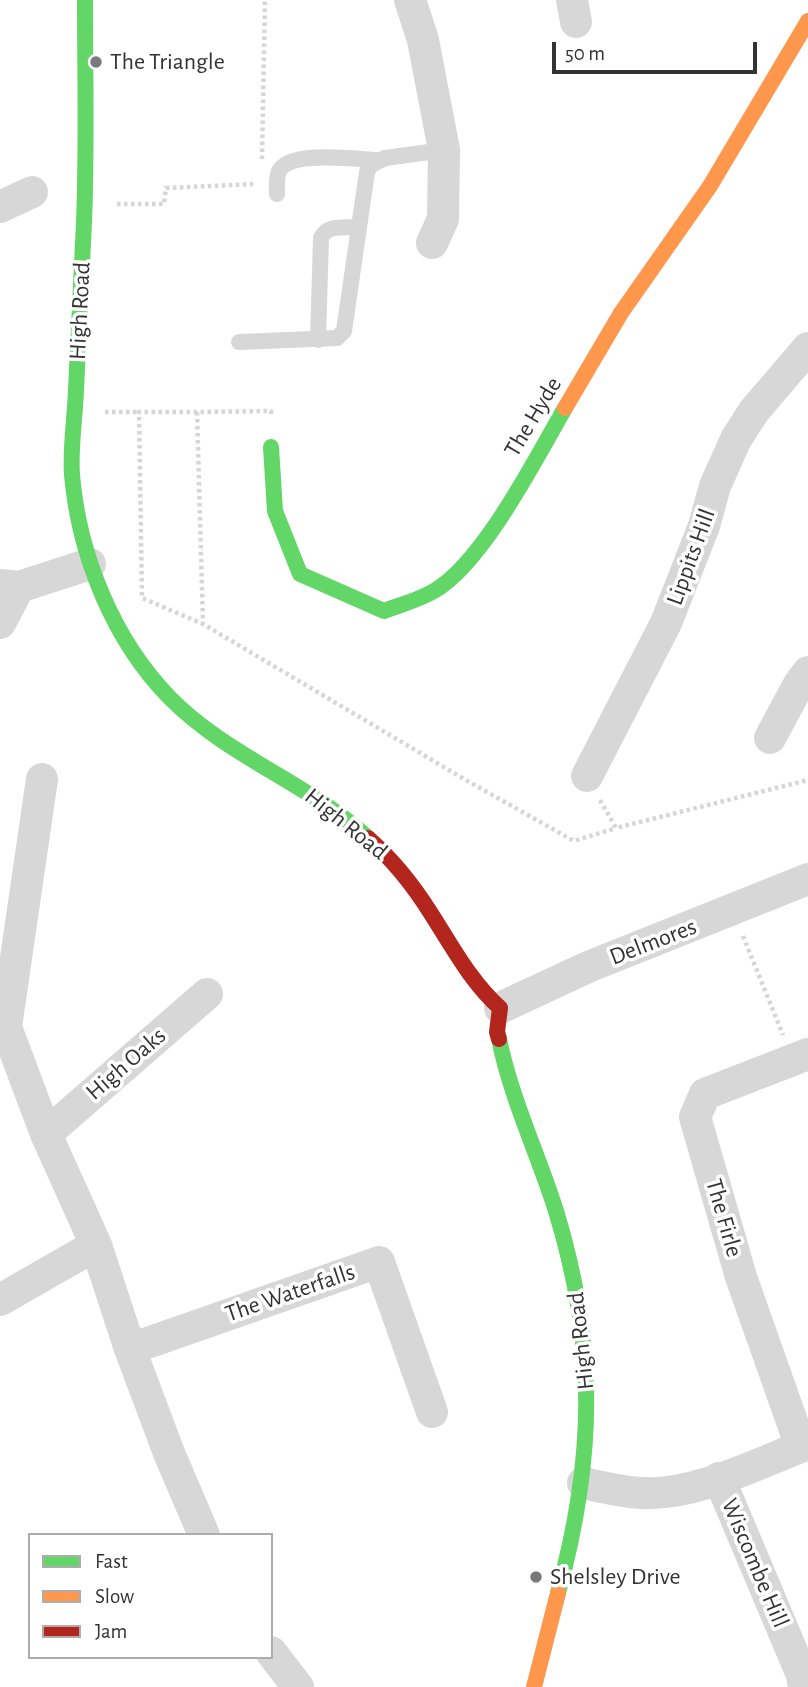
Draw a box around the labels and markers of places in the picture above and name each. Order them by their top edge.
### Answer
place label: The Triangle [110,48,225,76]
marker: The Triangle [88,54,104,70]
place label: Shelsley Drive [550,1563,681,1591]
marker: Shelsley Drive [528,1569,544,1585]

